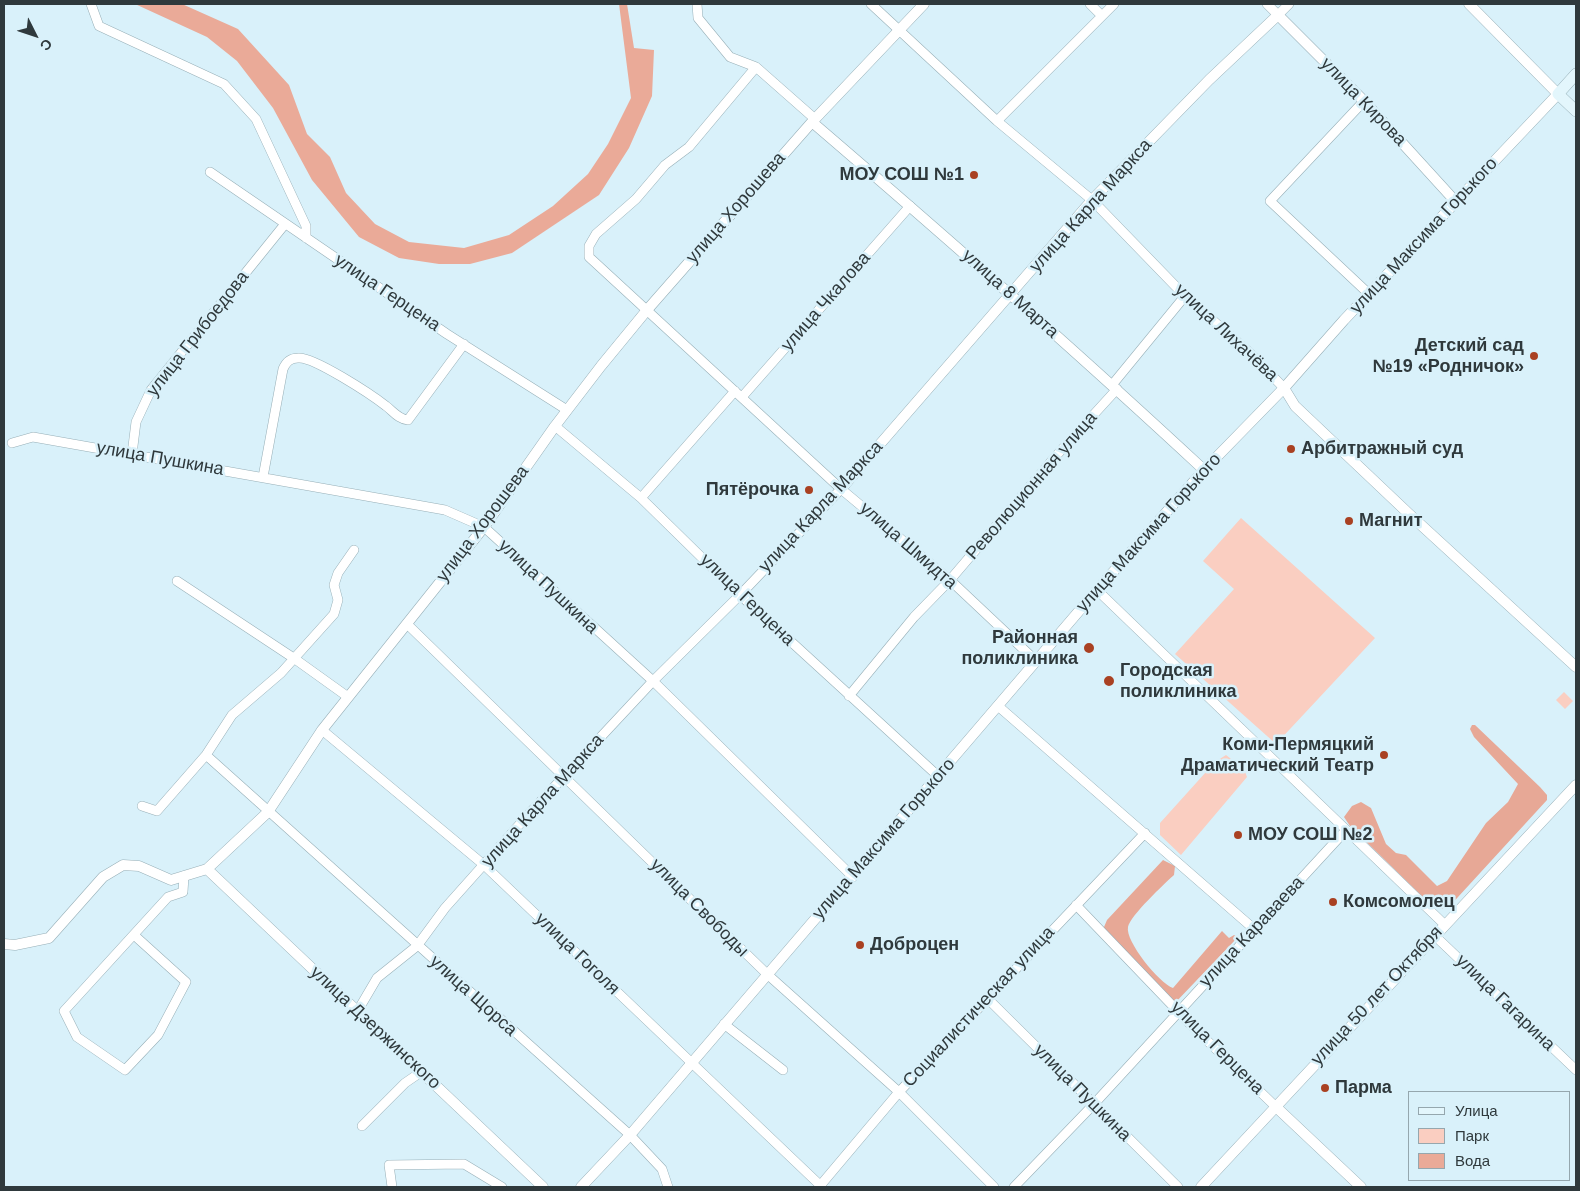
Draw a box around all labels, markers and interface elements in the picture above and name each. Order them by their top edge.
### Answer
north arrow [10,10,60,60]
text: С [37,36,56,54]
street label: улица Кирова [1315,53,1411,151]
street label: улица Карла Маркса [1025,135,1157,277]
street label: улица Хорошева [682,148,790,268]
street label: улица Максима Горького [1346,153,1502,319]
place label: МОУ СОШ №1 [840,164,964,186]
marker: МОУ СОШ №1 [968,169,980,181]
street label: улица 8 Марта [957,245,1063,343]
street label: улица Чкалова [777,248,875,356]
street label: улица Герцена [330,250,444,336]
street label: улица Грибоедова [142,267,254,401]
street label: улица Лихачёва [1170,280,1282,386]
place label: Детский сад №19 «Родничок» [1373,335,1524,378]
marker: Детский сад №19 «Родничок» [1528,350,1540,362]
street label: Революционная улица [962,408,1102,564]
street label: улица Пушкина [95,437,225,481]
street label: улица Карла Маркса [754,437,888,577]
place label: Арбитражный суд [1301,438,1463,460]
marker: Арбитражный суд [1285,443,1297,455]
street label: улица Максима Горького [1072,449,1226,617]
street label: улица Хорошева [432,462,534,586]
place label: Пятёрочка [706,479,799,501]
marker: Пятёрочка [803,484,815,496]
street label: улица Шмидта [855,498,961,594]
place label: Магнит [1359,510,1422,532]
marker: Магнит [1343,515,1355,527]
street label: улица Пушкина [494,535,602,639]
street label: улица Герцена [695,549,799,651]
place label: Районная поликлиника [961,627,1078,670]
marker: Районная поликлиника [1082,641,1096,655]
place label: Городская поликлиника [1120,660,1237,702]
marker: Городская поликлиника [1102,674,1116,688]
street label: улица Карла Маркса [477,730,609,872]
place label: Коми-Пермяцкий Драматический Театр [1181,734,1374,776]
marker: Коми-Пермяцкий Драматический Театр [1378,749,1390,761]
street label: улица Максима Горького [808,754,960,924]
place label: МОУ СОШ №2 [1248,824,1372,846]
marker: МОУ СОШ №2 [1232,829,1244,841]
street label: улица Свободы [645,854,753,962]
street label: улица Караваева [1195,872,1309,992]
place label: Комсомолец [1343,891,1454,913]
marker: Комсомолец [1327,896,1339,908]
street label: улица Гоголя [530,908,624,1000]
street label: Социалистическая улица [899,922,1059,1092]
street label: улица 50 лет Октября [1307,922,1447,1070]
place label: Доброцен [870,934,959,956]
marker: Доброцен [854,939,866,951]
street label: улица Гагарина [1451,950,1559,1056]
street label: улица Щорса [425,951,521,1041]
street label: улица Дзержинского [305,962,445,1094]
street label: улица Герцена [1166,997,1268,1099]
street label: улица Пушкина [1029,1040,1135,1146]
place label: Парма [1335,1077,1392,1099]
marker: Парма [1319,1082,1331,1094]
legend [1408,1091,1570,1181]
text: Улица [1455,1102,1498,1119]
text: Парк [1455,1127,1489,1144]
text: Вода [1455,1152,1490,1169]

